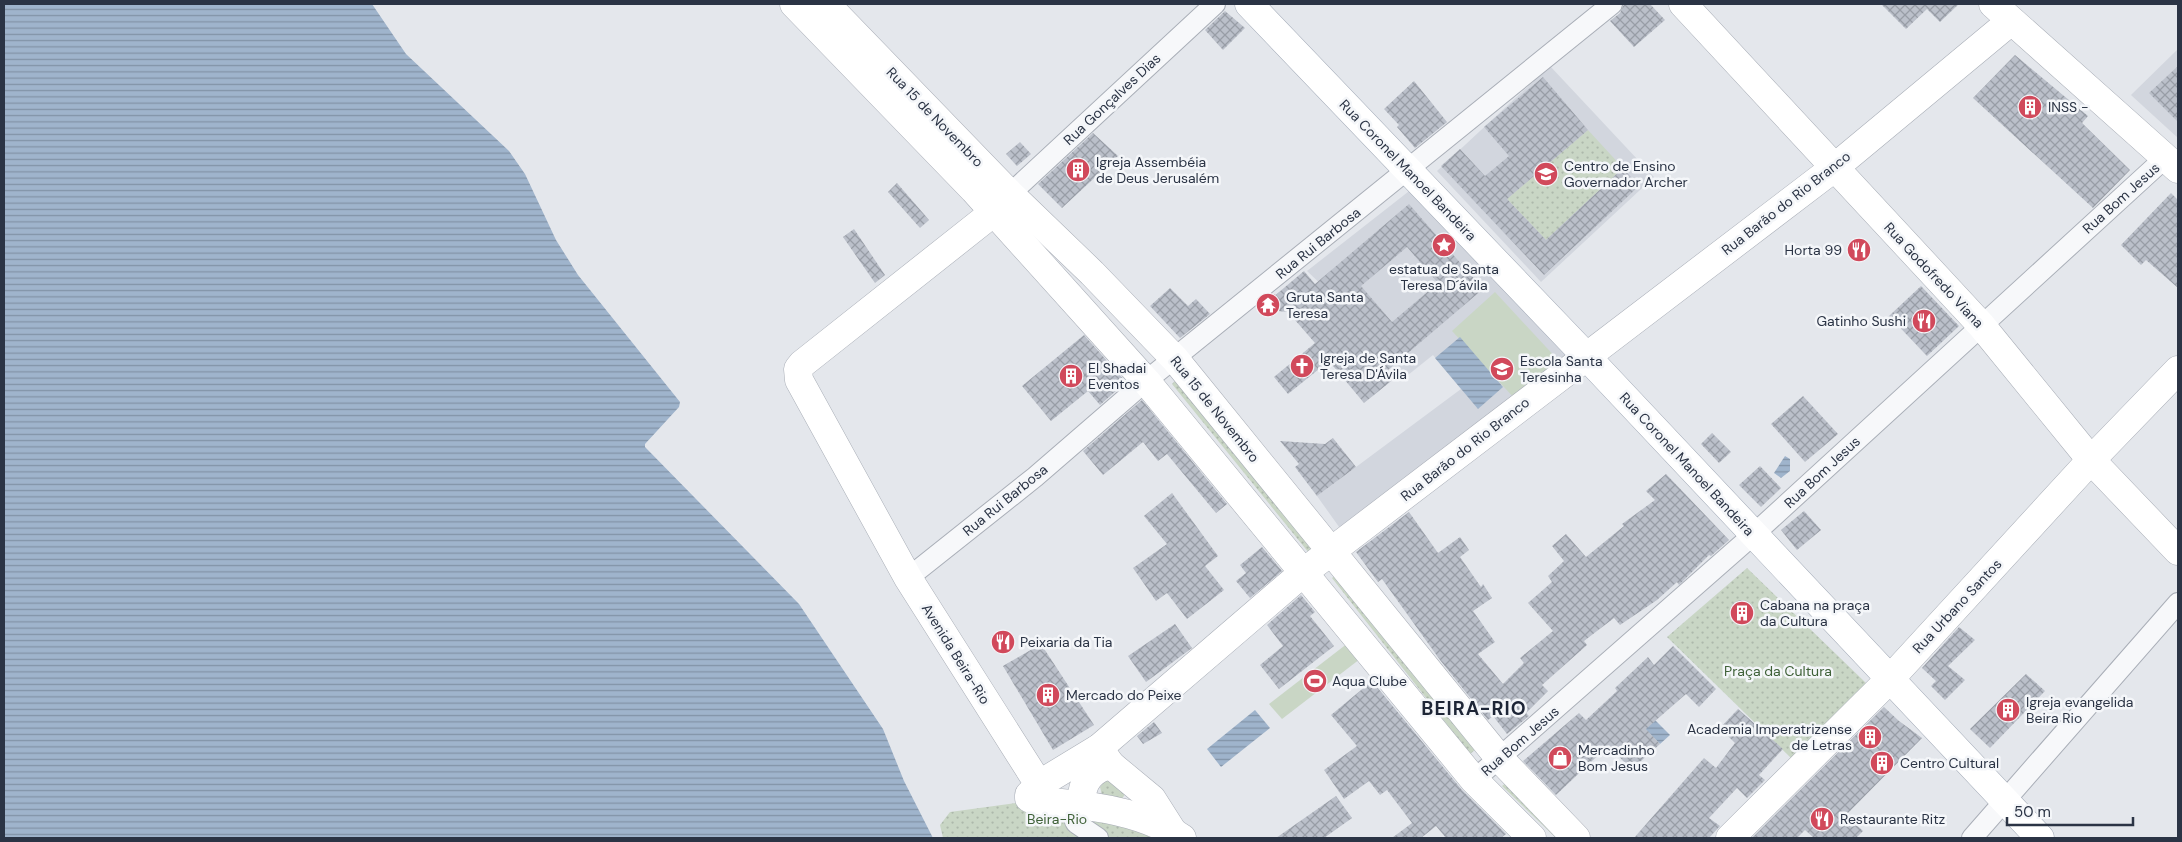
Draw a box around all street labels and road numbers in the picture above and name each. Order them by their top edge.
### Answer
street label: Rua Gonçalves Dias [1060,49,1164,149]
street label: Rua 15 de Novembro [883,63,987,171]
street label: Rua Coronel Manoel Bandeira [1336,96,1480,244]
street label: Rua Barão do Rio Branco [1718,147,1854,259]
street label: Rua Bom Jesus [2079,159,2163,237]
street label: Rua Rui Barbosa [1272,203,1364,283]
street label: Rua Godofredo Viana [1880,218,1988,332]
street label: Rua 15 de Novembro [1167,352,1263,466]
street label: Rua Coronel Manoel Bandeira [1616,389,1758,539]
street label: Rua Barão do Rio Branco [1397,393,1533,505]
street label: Rua Bom Jesus [1780,432,1864,512]
street label: Rua Rui Barbosa [959,460,1051,540]
street label: Rua Urbano Santos [1909,555,2005,657]
street label: Avenida Beira-Rio [918,600,994,708]
street label: Rua Bom Jesus [1477,702,1563,780]

